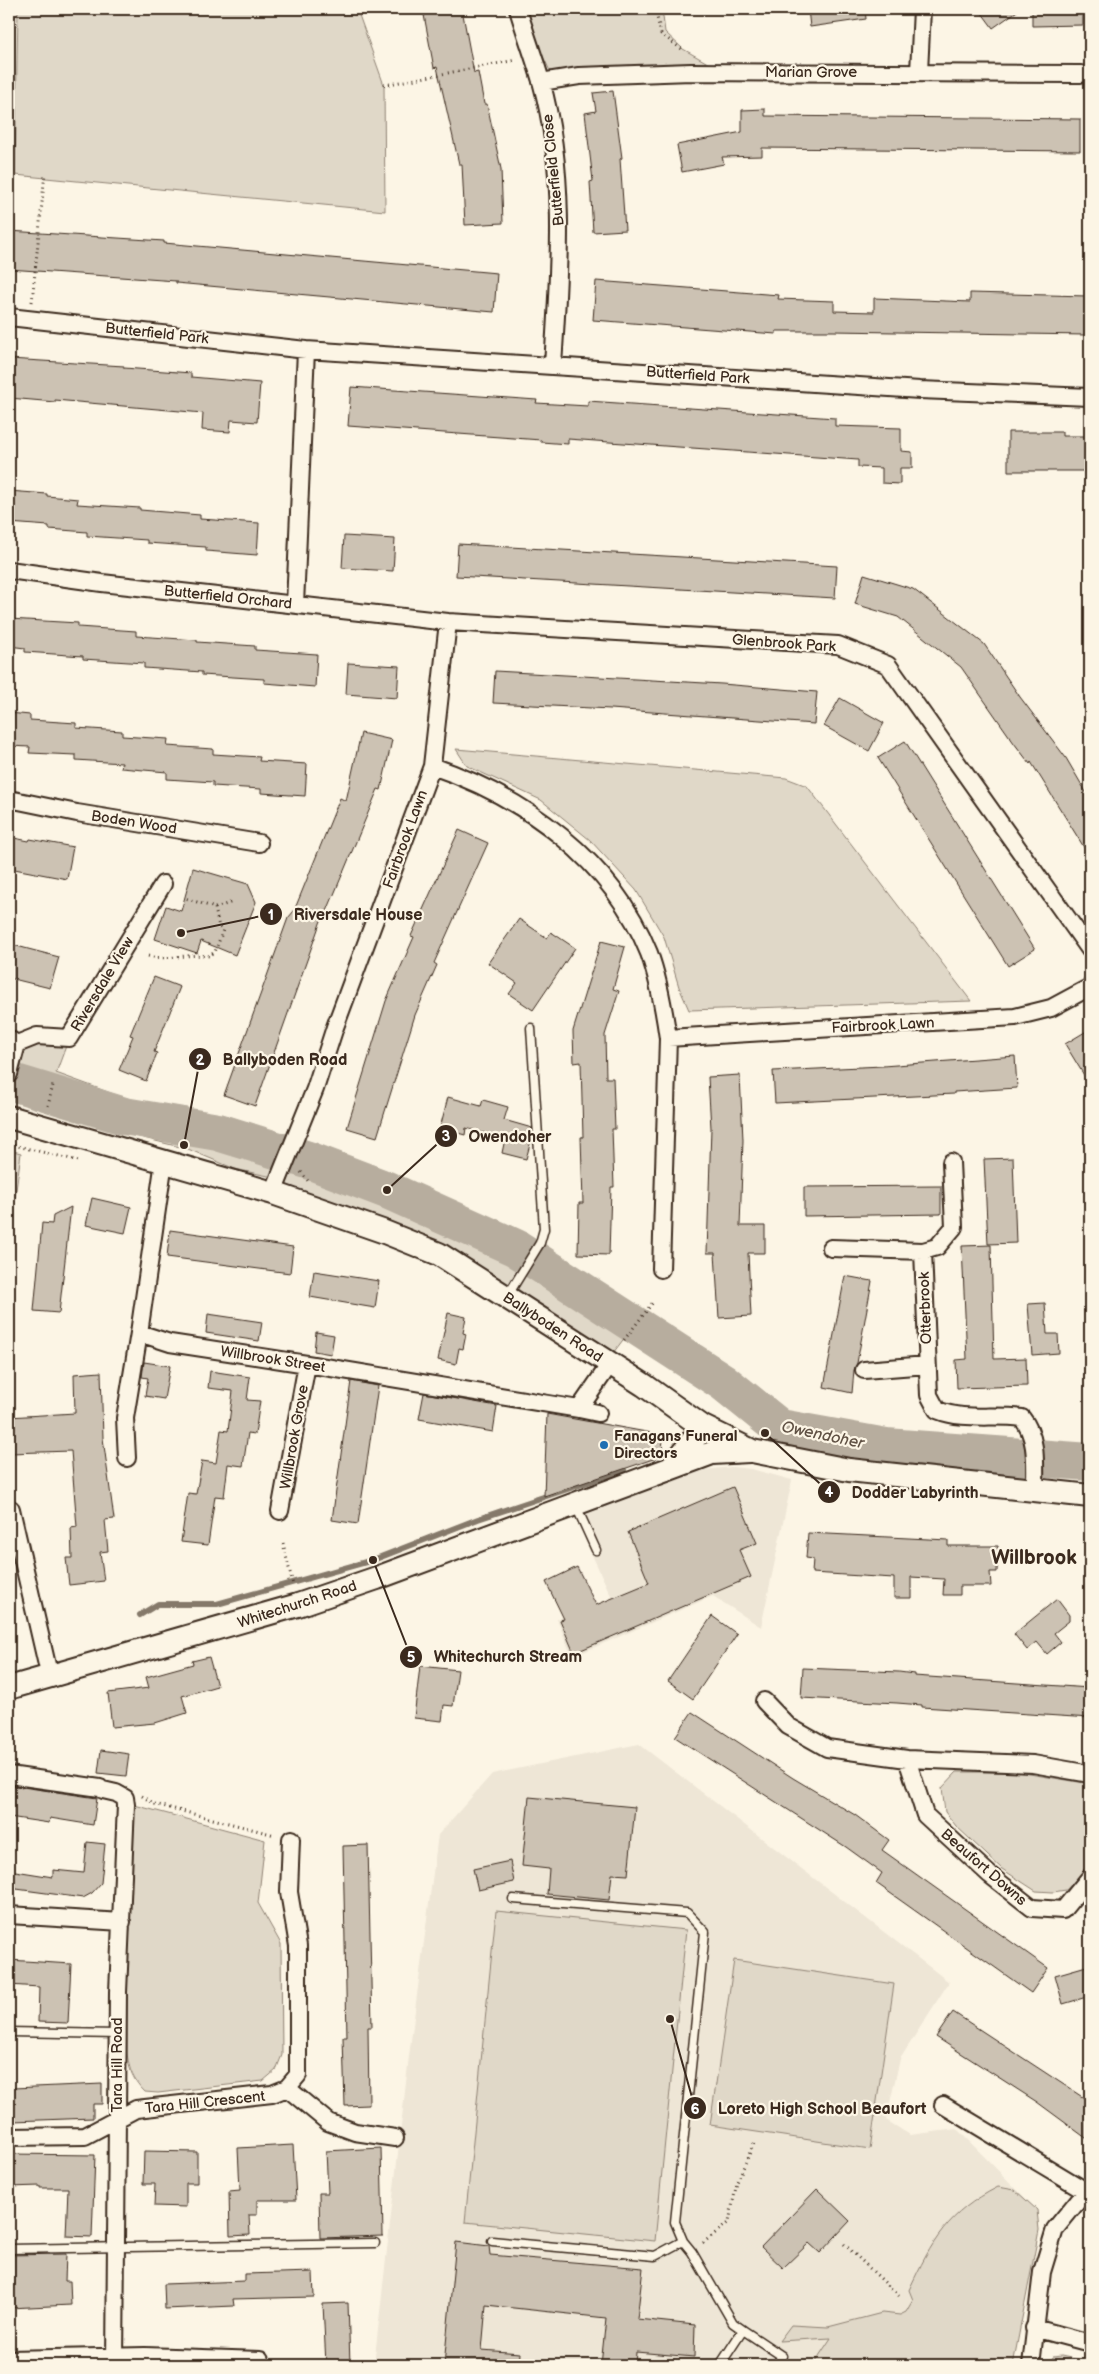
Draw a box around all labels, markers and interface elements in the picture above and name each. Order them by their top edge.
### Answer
street label: Marian Grove [765,63,857,82]
street label: Butterfield Close [538,113,569,227]
street label: Butterfield Park [104,319,210,348]
street label: Butterfield Park [645,362,751,389]
street label: Butterfield Orchard [163,581,293,614]
street label: Glenbrook Park [731,630,837,657]
street label: Fairbrook Lawn [379,787,432,891]
street label: Boden Wood [90,806,178,839]
callout: Riversdale House [258,899,432,930]
text: 1 [268,906,274,925]
text: Riversdale House [294,906,422,925]
street label: Riversdale View [67,934,138,1035]
street label: Fairbrook Lawn [831,1013,935,1038]
callout: Ballyboden Road [188,1044,357,1075]
text: 2 [196,1051,205,1070]
text: Ballyboden Road [223,1051,347,1070]
callout: Owendoher [433,1121,561,1152]
text: 3 [442,1127,451,1146]
text: Owendoher [469,1128,552,1147]
street label: Otterbrook [915,1271,936,1345]
street label: Ballyboden Road [499,1288,606,1367]
street label: Willbrook Street [219,1342,327,1377]
street label: Willbrook Grove [276,1383,313,1491]
water label: Owendoher [780,1417,867,1454]
place label: Fanagans Funeral Directors [614,1427,738,1463]
marker: Fanagans Funeral Directors [598,1439,610,1451]
callout: Dodder Labyrinth [817,1476,989,1507]
text: 4 [825,1483,834,1502]
text: Dodder Labyrinth [851,1484,979,1503]
district label: Willbrook [991,1546,1077,1570]
street label: Whitechurch Road [235,1576,359,1633]
callout: Whitechurch Stream [398,1641,592,1672]
text: 5 [407,1648,416,1667]
text: Whitechurch Stream [434,1648,582,1667]
street label: Beaufort Downs [937,1825,1031,1910]
street label: Tara Hill Road [108,2017,127,2113]
street label: Tara Hill Crescent [144,2087,267,2118]
callout: Loreto High School Beaufort [683,2093,937,2124]
text: 6 [690,2100,700,2119]
text: Loreto High School Beaufort [718,2100,927,2119]

